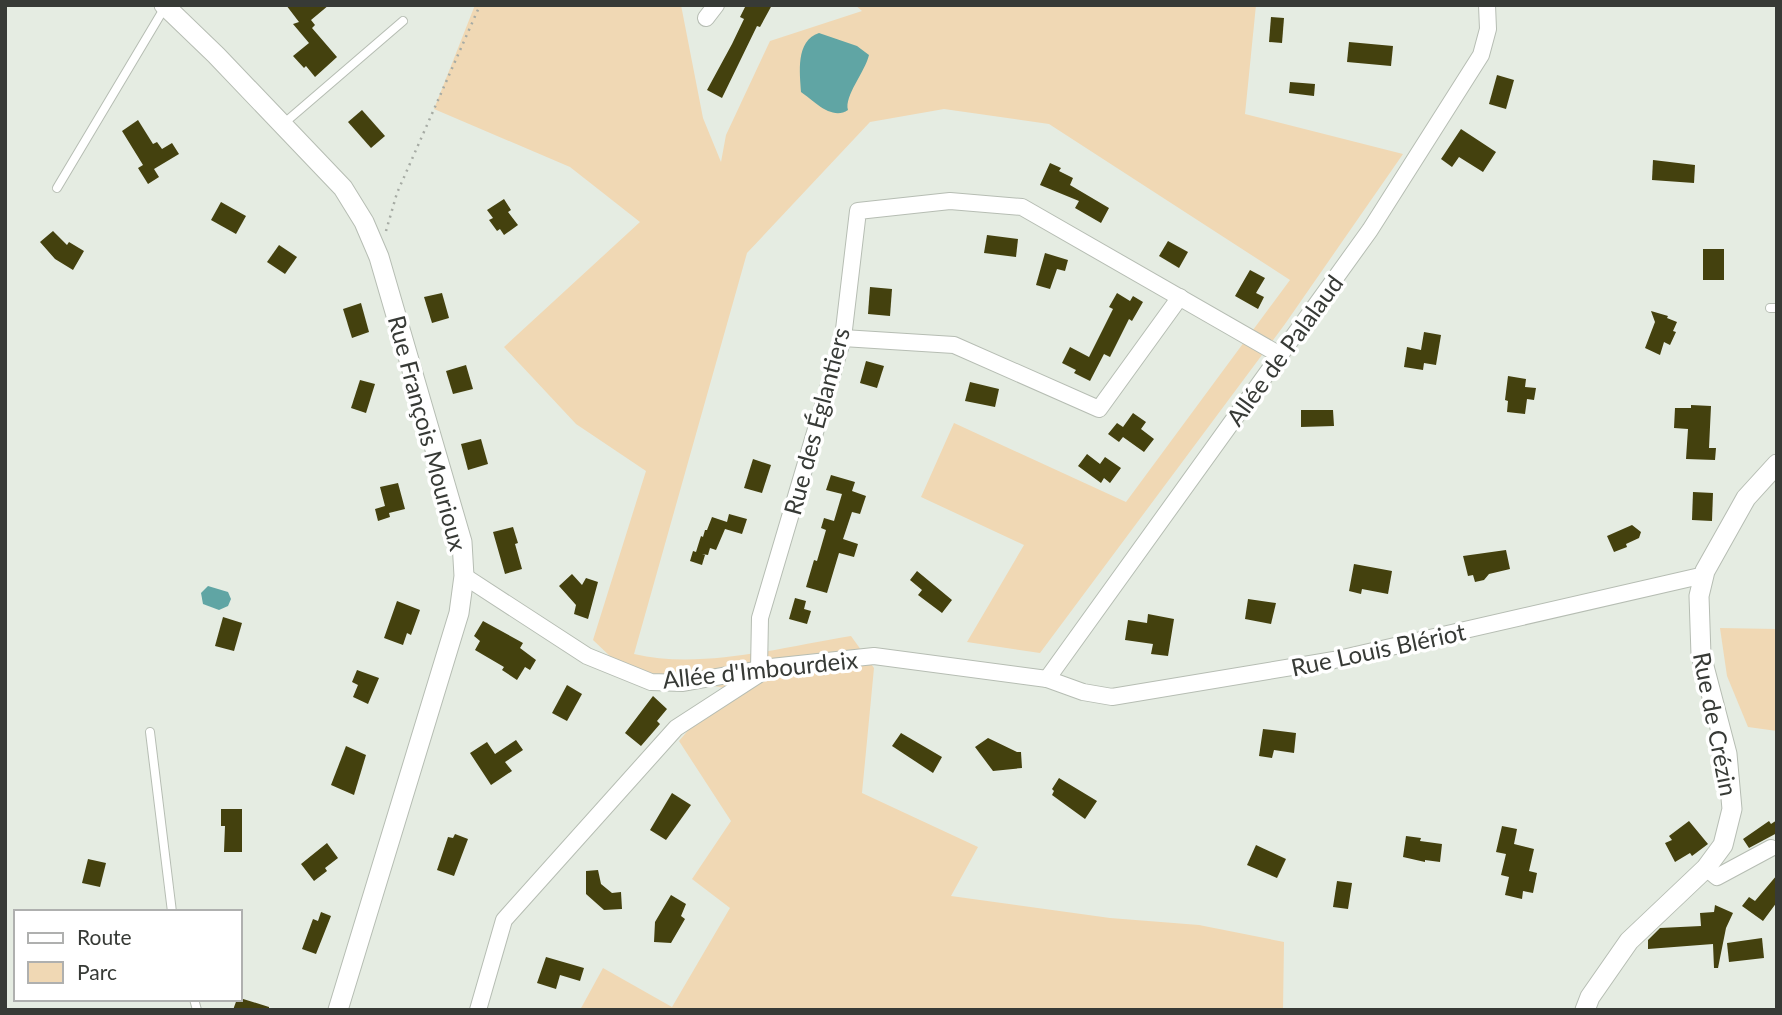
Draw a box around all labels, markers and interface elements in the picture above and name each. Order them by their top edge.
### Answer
street label: Allée de Palalaud [1220,269,1348,431]
street label: Rue François Mourioux [383,312,473,554]
street label: Rue des Églantiers [777,324,855,518]
street label: Rue Louis Blériot [1288,616,1468,682]
street label: Allée d'Imbourdeix [661,644,859,694]
street label: Rue de Crézin [1688,650,1744,798]
legend [14,910,242,1001]
text: Route [77,924,132,949]
text: Parc [77,959,117,984]

